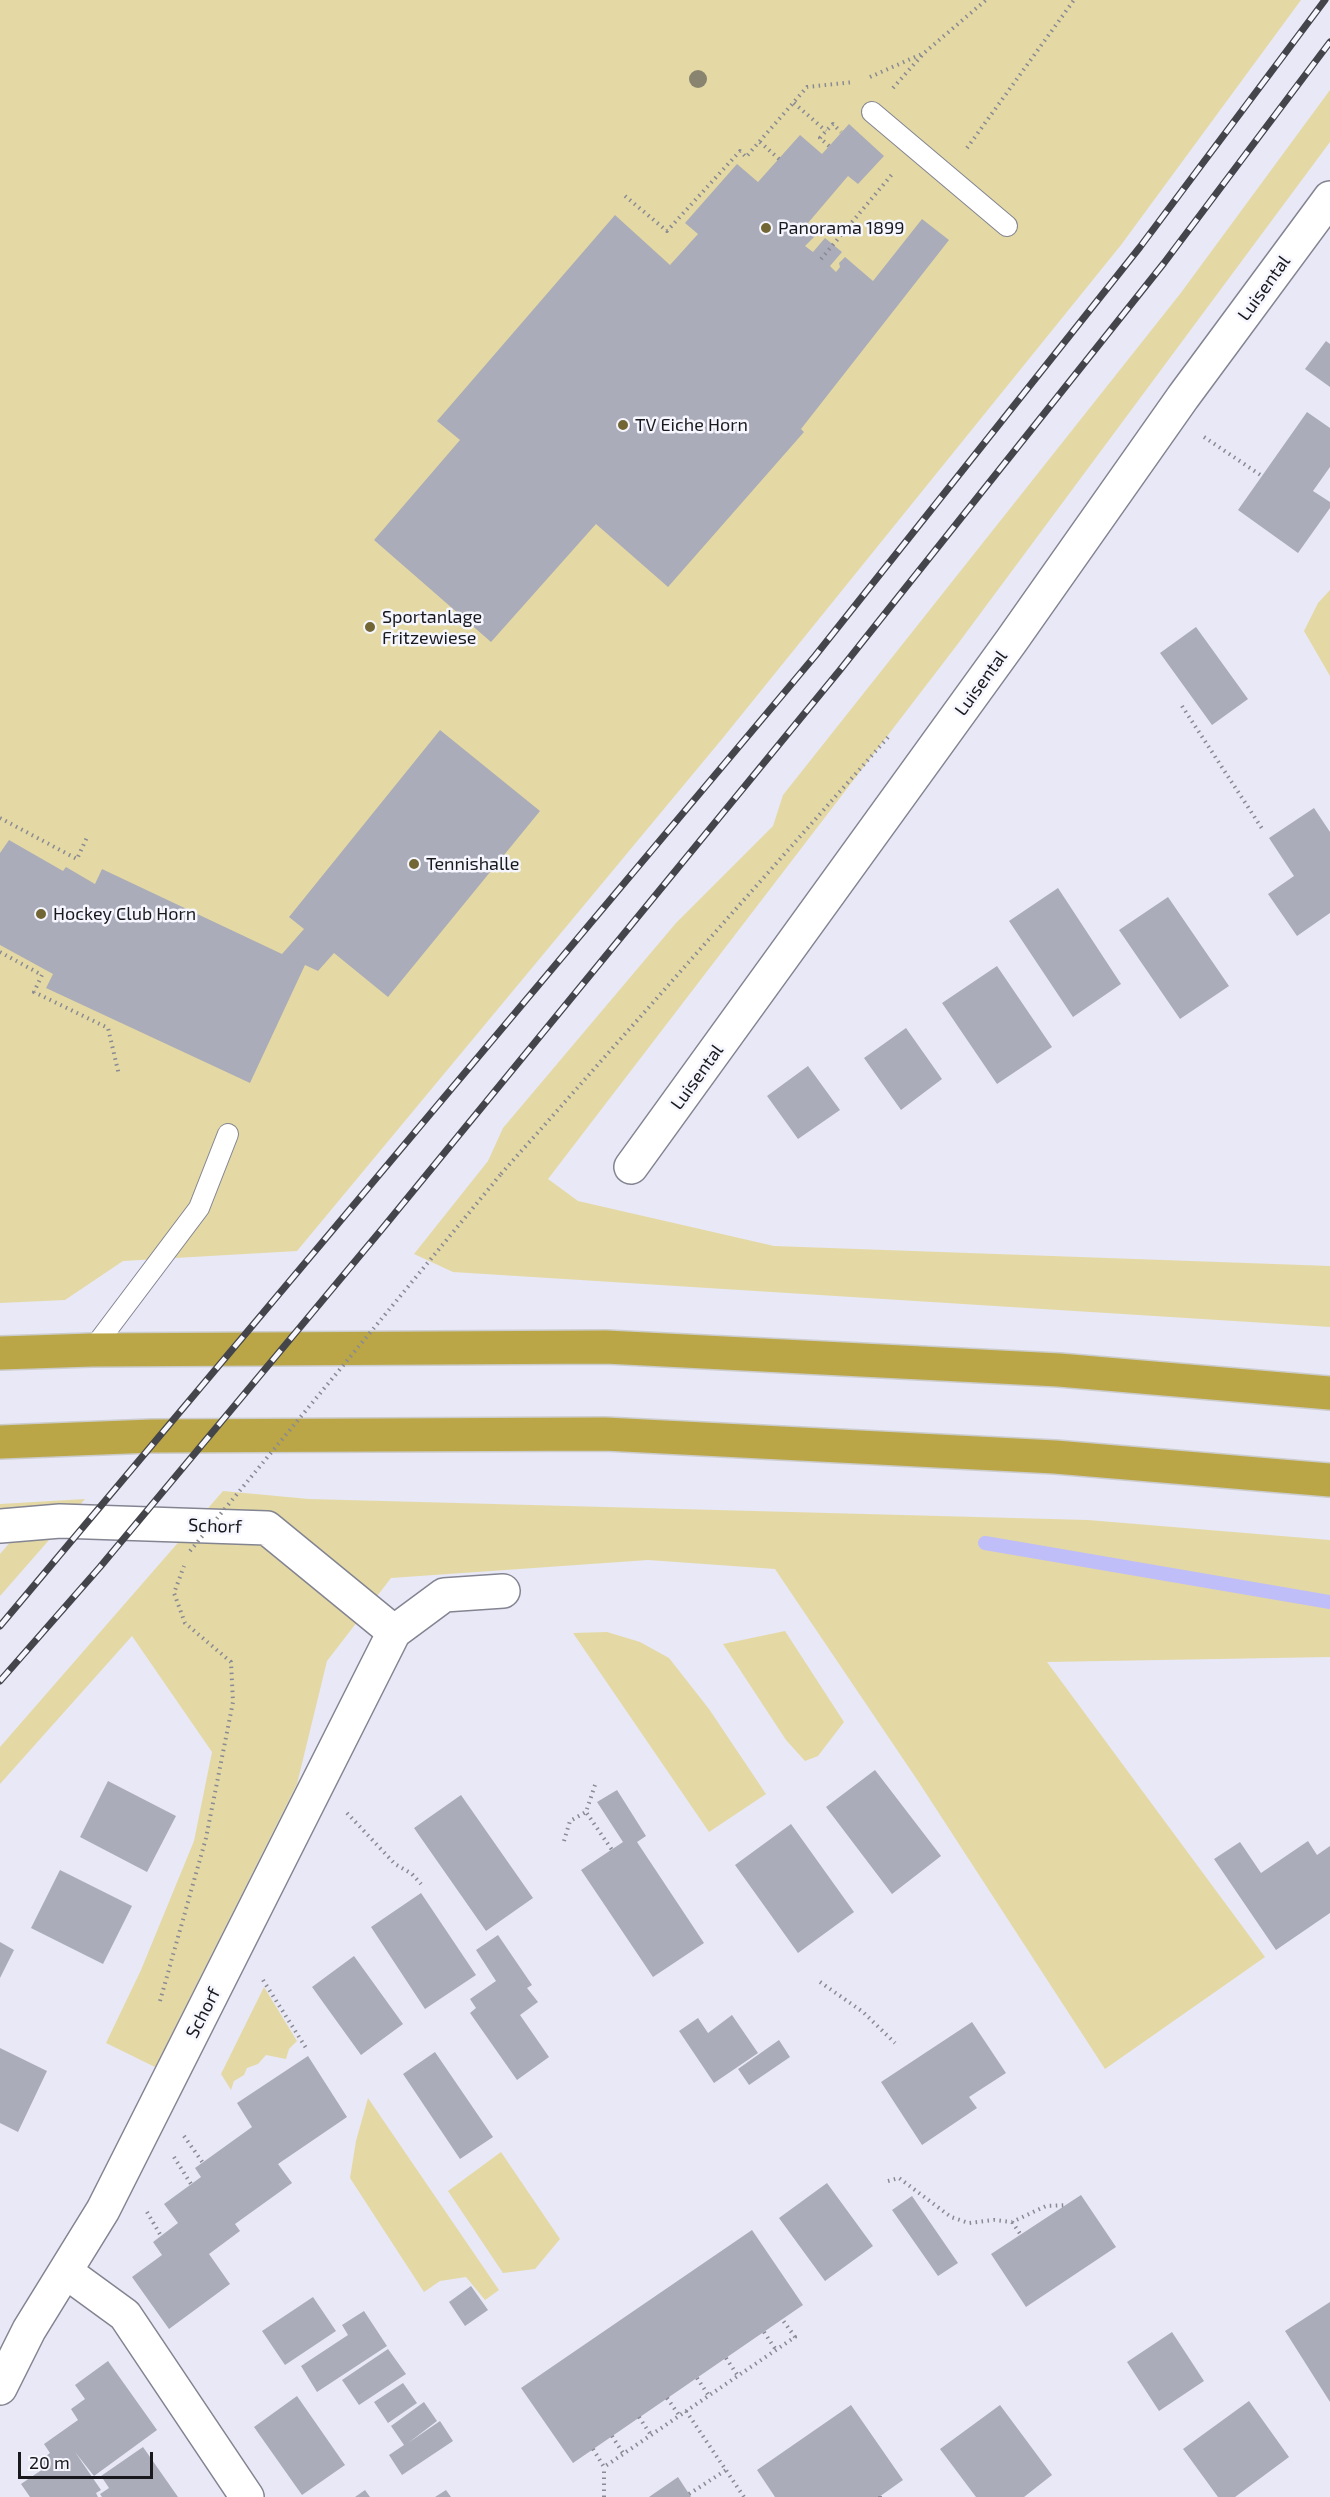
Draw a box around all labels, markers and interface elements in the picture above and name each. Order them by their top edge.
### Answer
place label: Panorama 1899 [778,217,905,239]
marker: Panorama 1899 [759,221,773,235]
street label: Luisental [1233,251,1295,325]
place label: TV Eiche Horn [635,414,748,436]
marker: TV Eiche Horn [616,418,630,432]
place label: Sportanlage Fritzewiese [382,606,482,648]
marker: Sportanlage Fritzewiese [363,620,377,634]
street label: Luisental [950,646,1012,720]
place label: Tennishalle [426,853,519,875]
marker: Tennishalle [407,857,421,871]
place label: Hockey Club Horn [53,903,196,925]
marker: Hockey Club Horn [34,907,48,921]
street label: Luisental [666,1040,728,1114]
street label: Schorf [188,1514,242,1538]
street label: Schorf [181,1984,225,2042]
scale bar [21,2440,156,2478]
text: 20 m [29,2451,70,2473]

